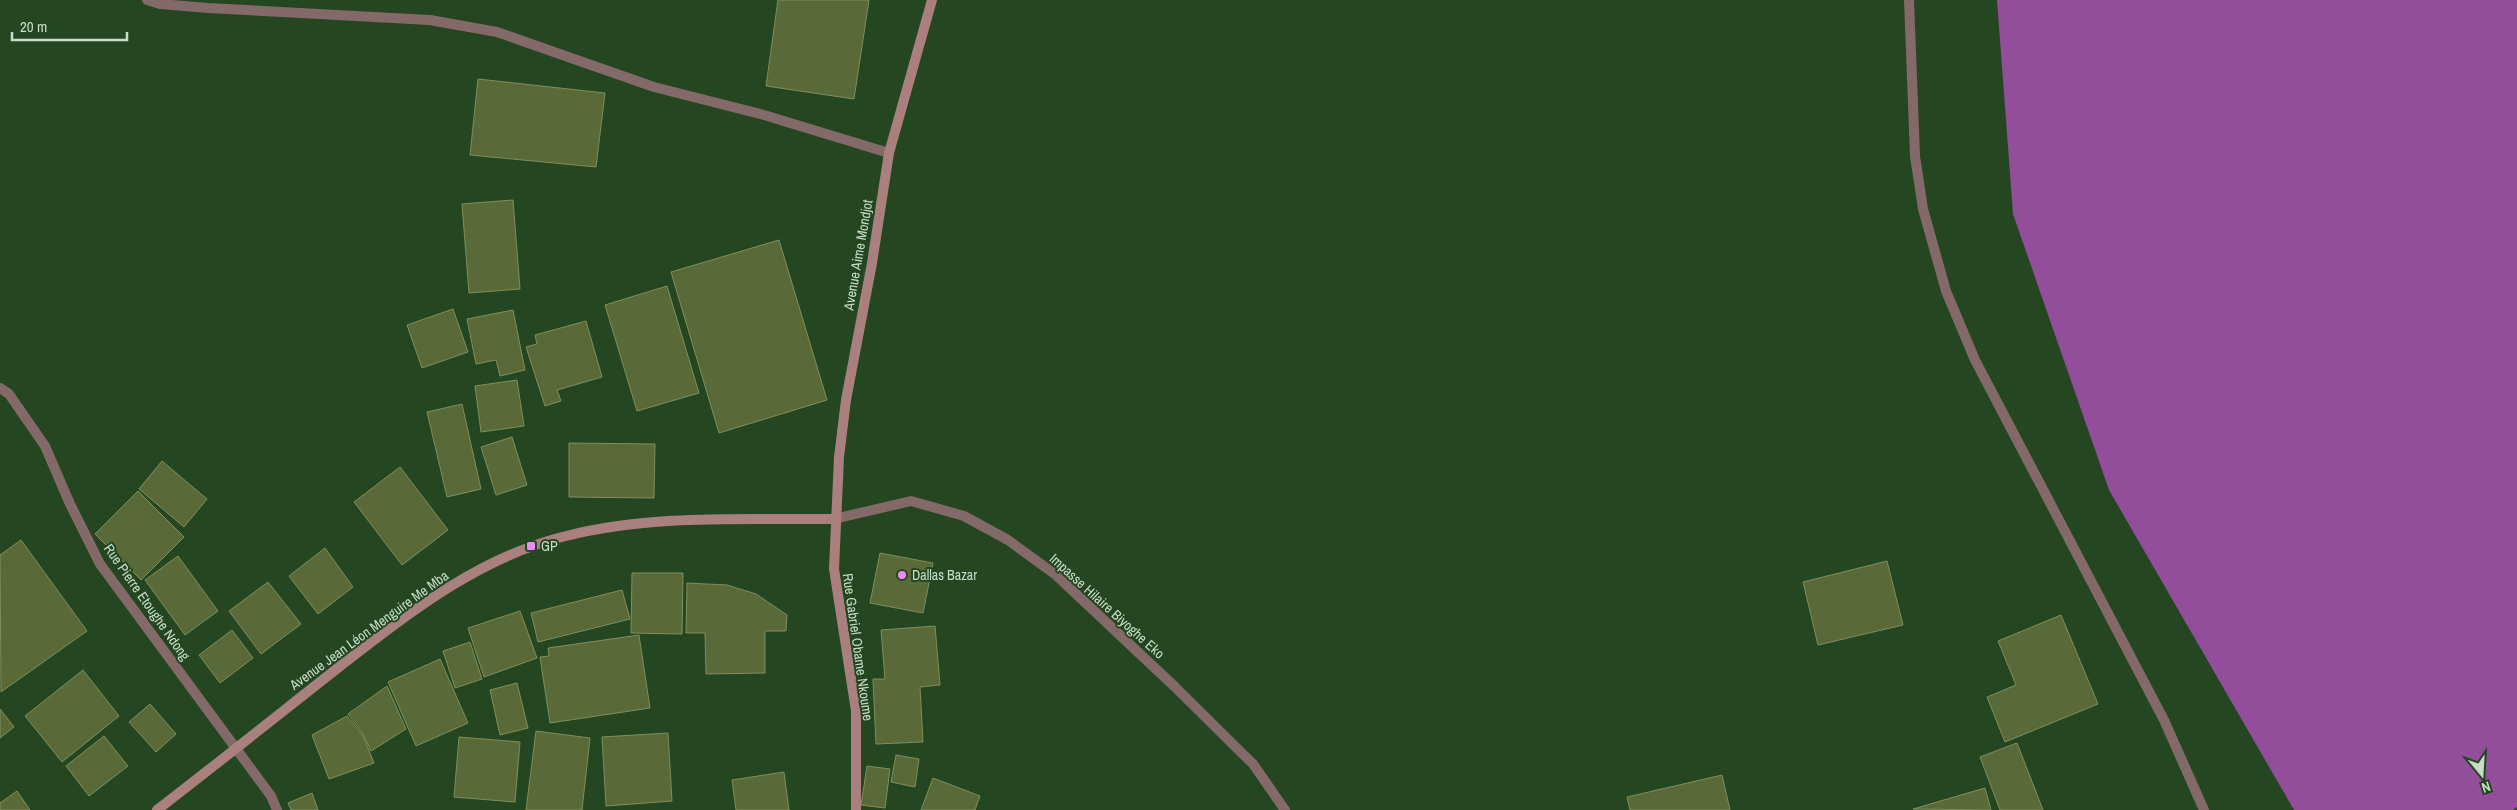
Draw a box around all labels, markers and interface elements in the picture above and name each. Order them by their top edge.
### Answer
scale bar [12,10,128,42]
text: 20 m [20,16,47,37]
street label: Avenue Aime Mondjot [839,198,877,313]
place label: GP [541,537,558,555]
street label: Rue Pierre Etoughe Ndong [100,540,194,664]
marker: GP [525,540,537,552]
street label: Impasse Hilaire Biyoghe Eko [1046,550,1168,662]
street label: Avenue Jean Léon Menguire Me Mba [285,566,452,694]
place label: Dallas Bazar [912,566,977,584]
marker: Dallas Bazar [896,569,908,581]
street label: Rue Gabriel Obame Nkoume [839,572,877,722]
north arrow [2457,750,2507,800]
text: N [2479,778,2493,797]

